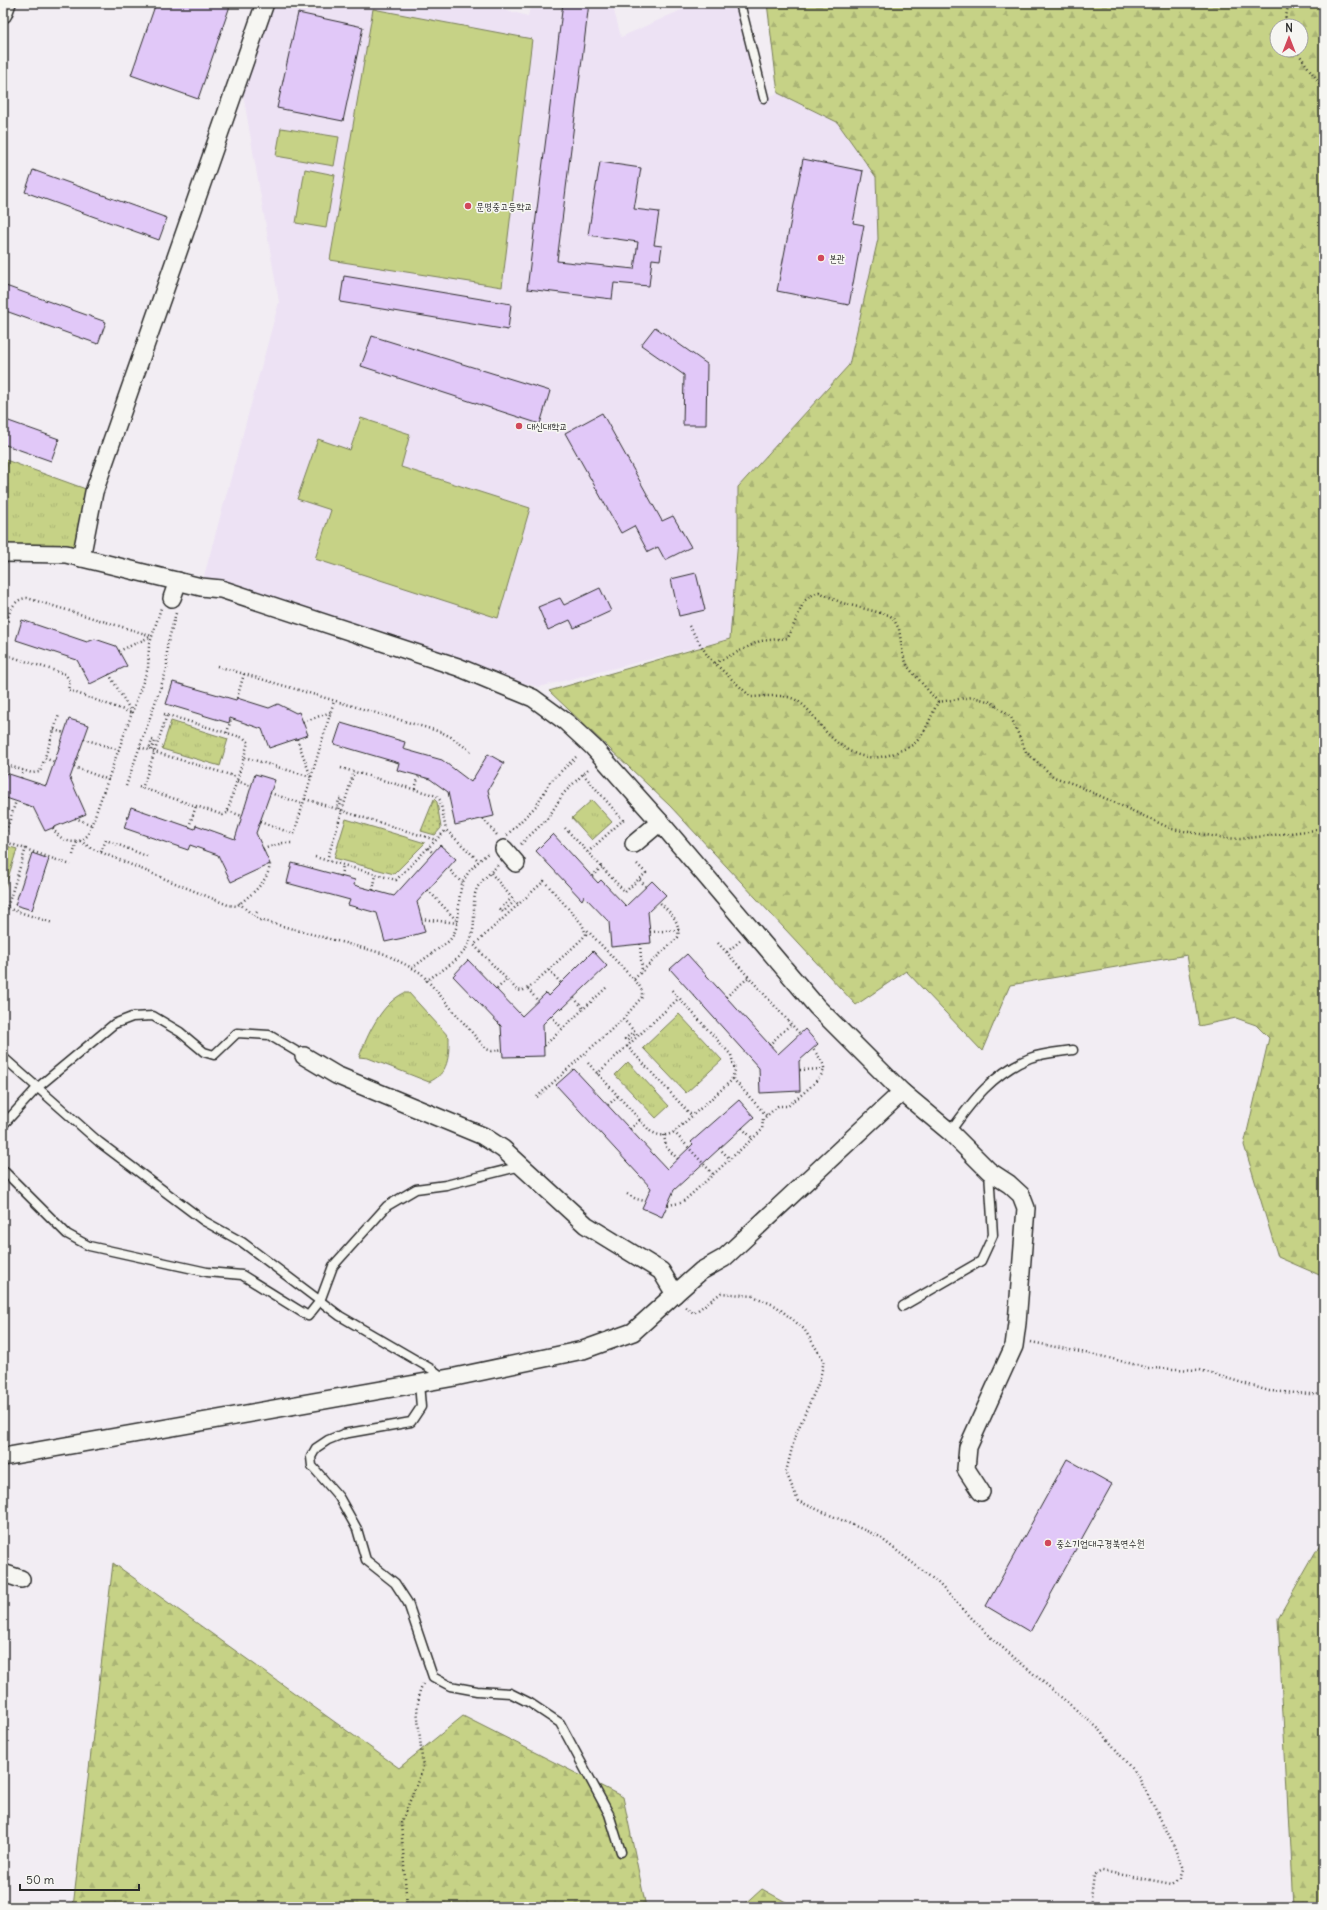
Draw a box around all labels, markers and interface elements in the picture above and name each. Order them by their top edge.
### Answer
north arrow [1269,18,1309,58]
text: N [1285,21,1293,35]
place label: 문명중고등학교 [476,200,532,213]
marker: 문명중고등학교 [463,201,473,211]
place label: 본관 [829,252,845,265]
marker: 본관 [816,253,826,263]
place label: 대신대학교 [527,420,567,433]
marker: 대신대학교 [514,421,524,431]
place label: 중소기업대구경북연수원 [1056,1537,1145,1550]
marker: 중소기업대구경북연수원 [1043,1538,1053,1548]
scale bar [20,1866,139,1892]
text: 50 m [26,1872,55,1887]

